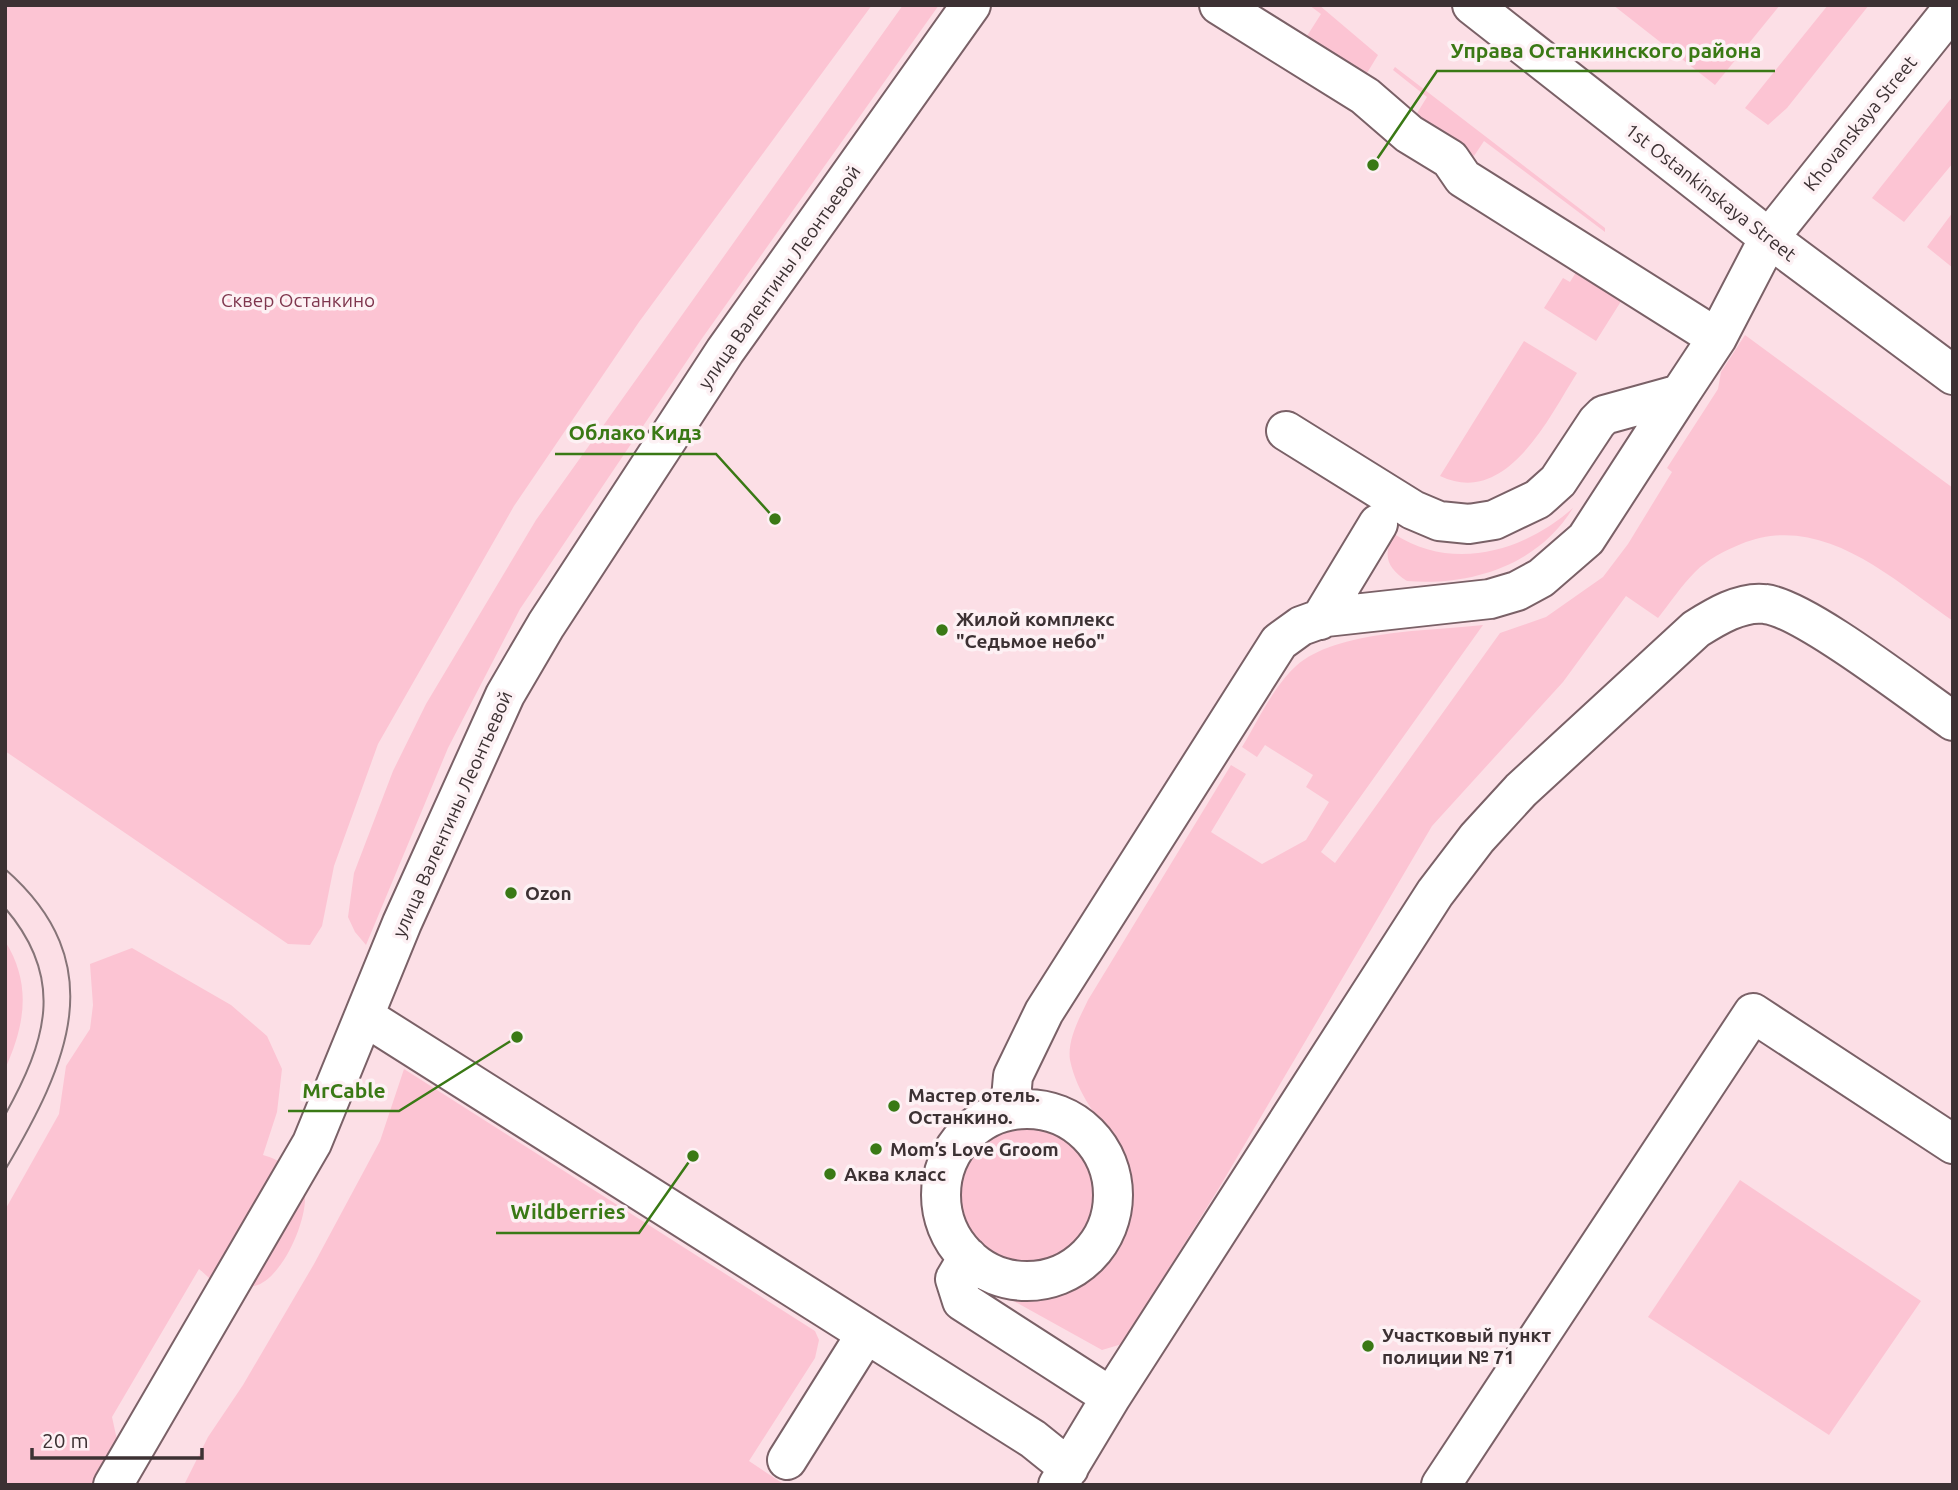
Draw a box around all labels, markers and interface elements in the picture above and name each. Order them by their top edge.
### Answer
callout: Управа Останкинского района [1437,29,1775,71]
text: Управа Останкинского района [1451,38,1761,62]
street label: Khovanskaya Street [1799,51,1922,195]
street label: 1st Ostankinskaya Street [1621,118,1801,266]
street label: улица Валентины Леонтьевой [693,161,865,393]
park label: Сквер Останкино [221,289,375,311]
callout: Облако Кидз [555,412,716,454]
text: Облако Кидз [568,420,702,444]
place label: Жилой комплекс "Седьмое небо" [956,608,1115,652]
marker: Жилой комплекс "Седьмое небо" [934,622,950,638]
street label: улица Валентины Леонтьевой [388,687,516,941]
place label: Ozon [525,882,572,904]
marker: Ozon [503,885,519,901]
callout: MrCable [288,1069,399,1111]
text: MrCable [302,1078,386,1102]
place label: Мастер отель. Останкино. [908,1084,1040,1128]
marker: Мастер отель. Останкино. [886,1098,902,1114]
place label: Mom’s Love Groom [890,1138,1059,1160]
marker: Mom’s Love Groom [868,1141,884,1157]
place label: Аква класс [844,1163,946,1185]
marker: Аква класс [822,1166,838,1182]
callout: Wildberries [496,1191,639,1233]
text: Wildberries [510,1199,626,1223]
place label: Участковый пункт полиции № 71 [1382,1324,1552,1368]
marker: Участковый пункт полиции № 71 [1360,1338,1376,1354]
scale bar [32,1416,201,1460]
text: 20 m [42,1428,89,1452]

